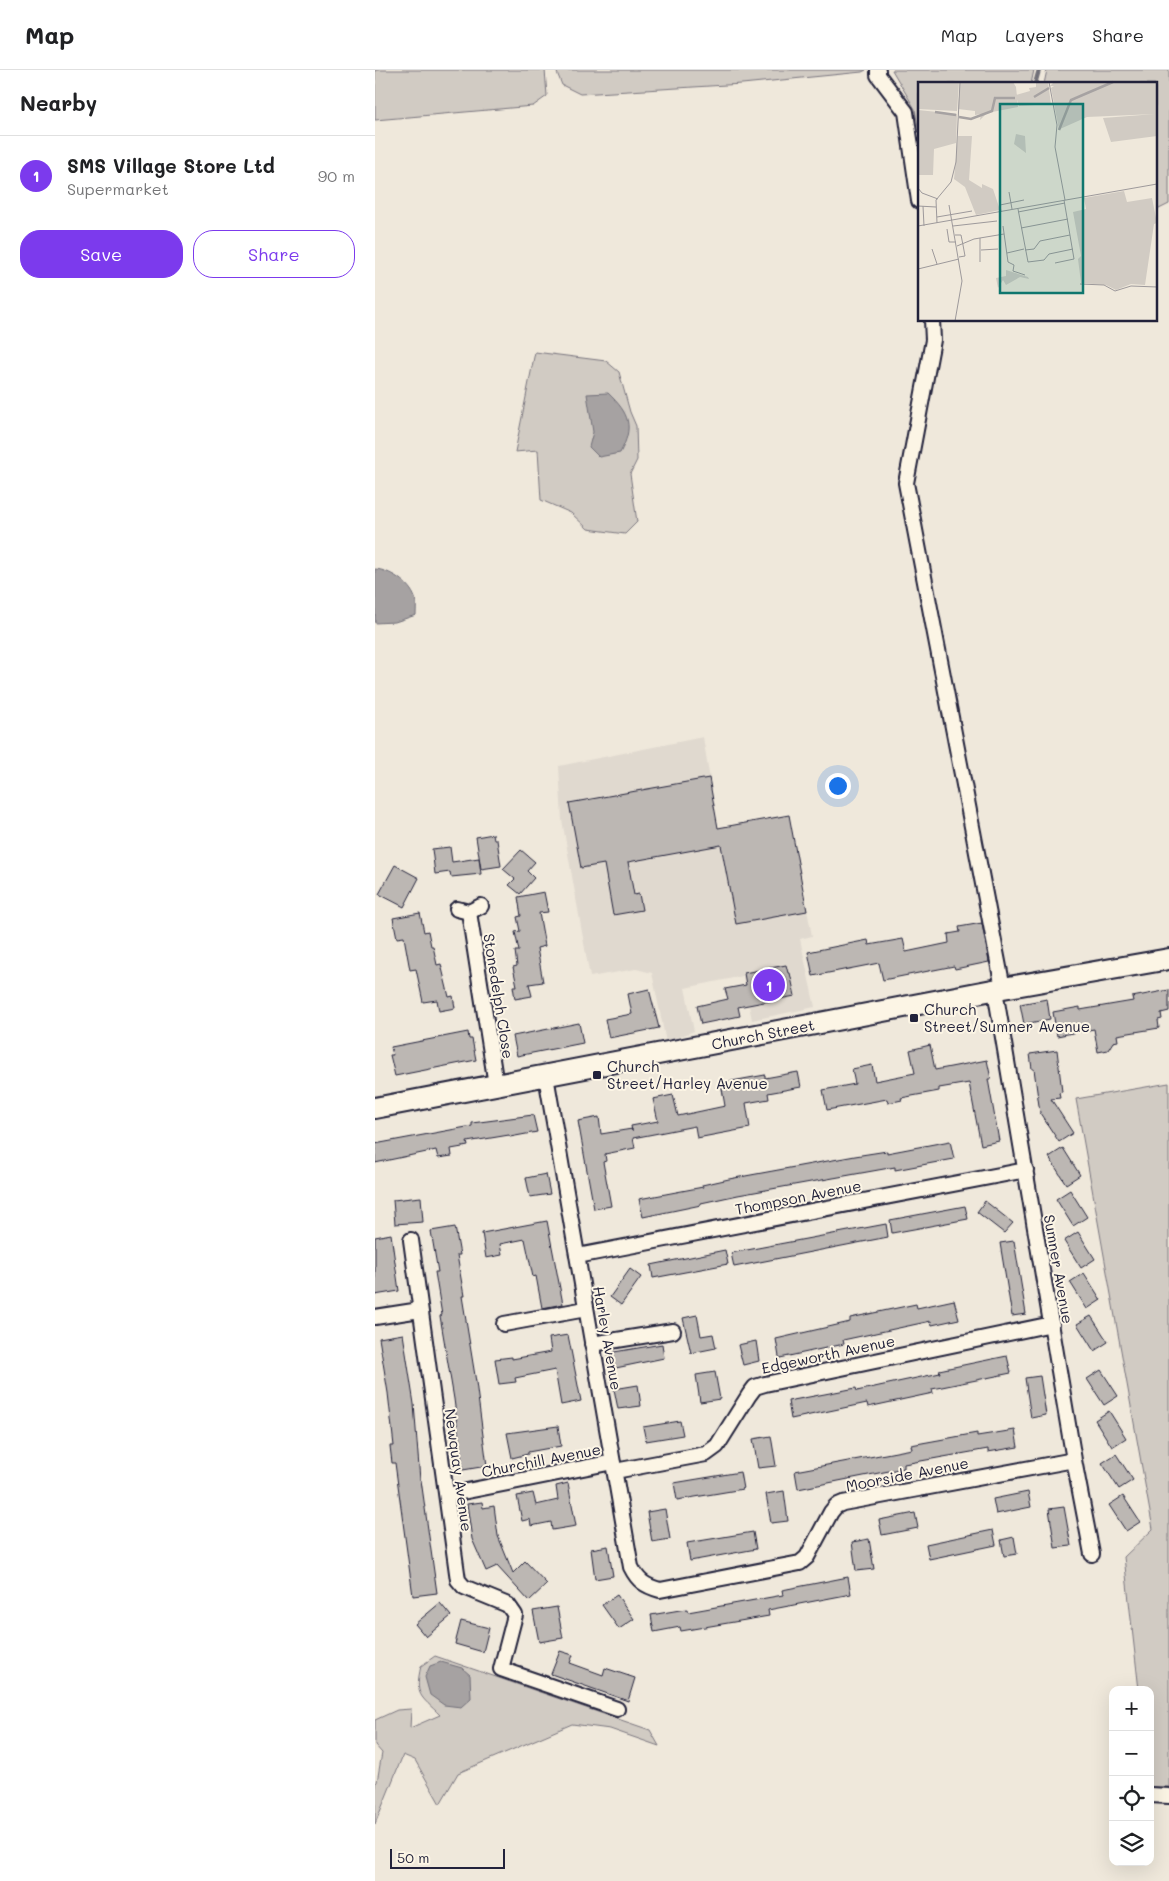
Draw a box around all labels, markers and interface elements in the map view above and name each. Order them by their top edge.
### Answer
text: Map [25,19,74,50]
text: Map [941,23,977,47]
text: Layers [1005,23,1064,47]
text: Share [1092,23,1144,47]
inset map [918,82,1157,321]
text: Nearby [20,89,97,116]
text: SMS Village Store Ltd [67,153,275,178]
text: 1 [32,165,40,186]
text: 90 m [318,165,355,186]
text: Supermarket [67,178,169,199]
button: Save [20,230,183,278]
button: Share [193,230,355,278]
your location [825,773,851,799]
street label: Stonedelph Close [479,932,519,1060]
pin: 1 [753,966,785,1004]
place label: Church Street/Sumner Avenue [924,999,1090,1036]
marker: Church Street/Sumner Avenue [908,1012,920,1024]
street label: Church Street [710,1014,816,1054]
place label: Church Street/Harley Avenue [607,1056,768,1093]
marker: Church Street/Harley Avenue [591,1069,603,1081]
street label: Thompson Avenue [733,1175,863,1219]
street label: Sumner Avenue [1040,1213,1078,1325]
street label: Harley Avenue [589,1284,627,1392]
street label: Edgeworth Avenue [759,1330,897,1378]
street label: Newquay Avenue [440,1407,478,1533]
street label: Churchill Avenue [480,1439,602,1481]
street label: Moorside Avenue [844,1452,970,1496]
map controls [1109,1686,1154,1866]
button: + [1109,1686,1154,1731]
button: − [1109,1731,1154,1776]
button: locate [1109,1776,1154,1821]
button: layers [1109,1821,1154,1866]
scale bar [390,1846,505,1869]
text: 50 m [397,1848,429,1867]

